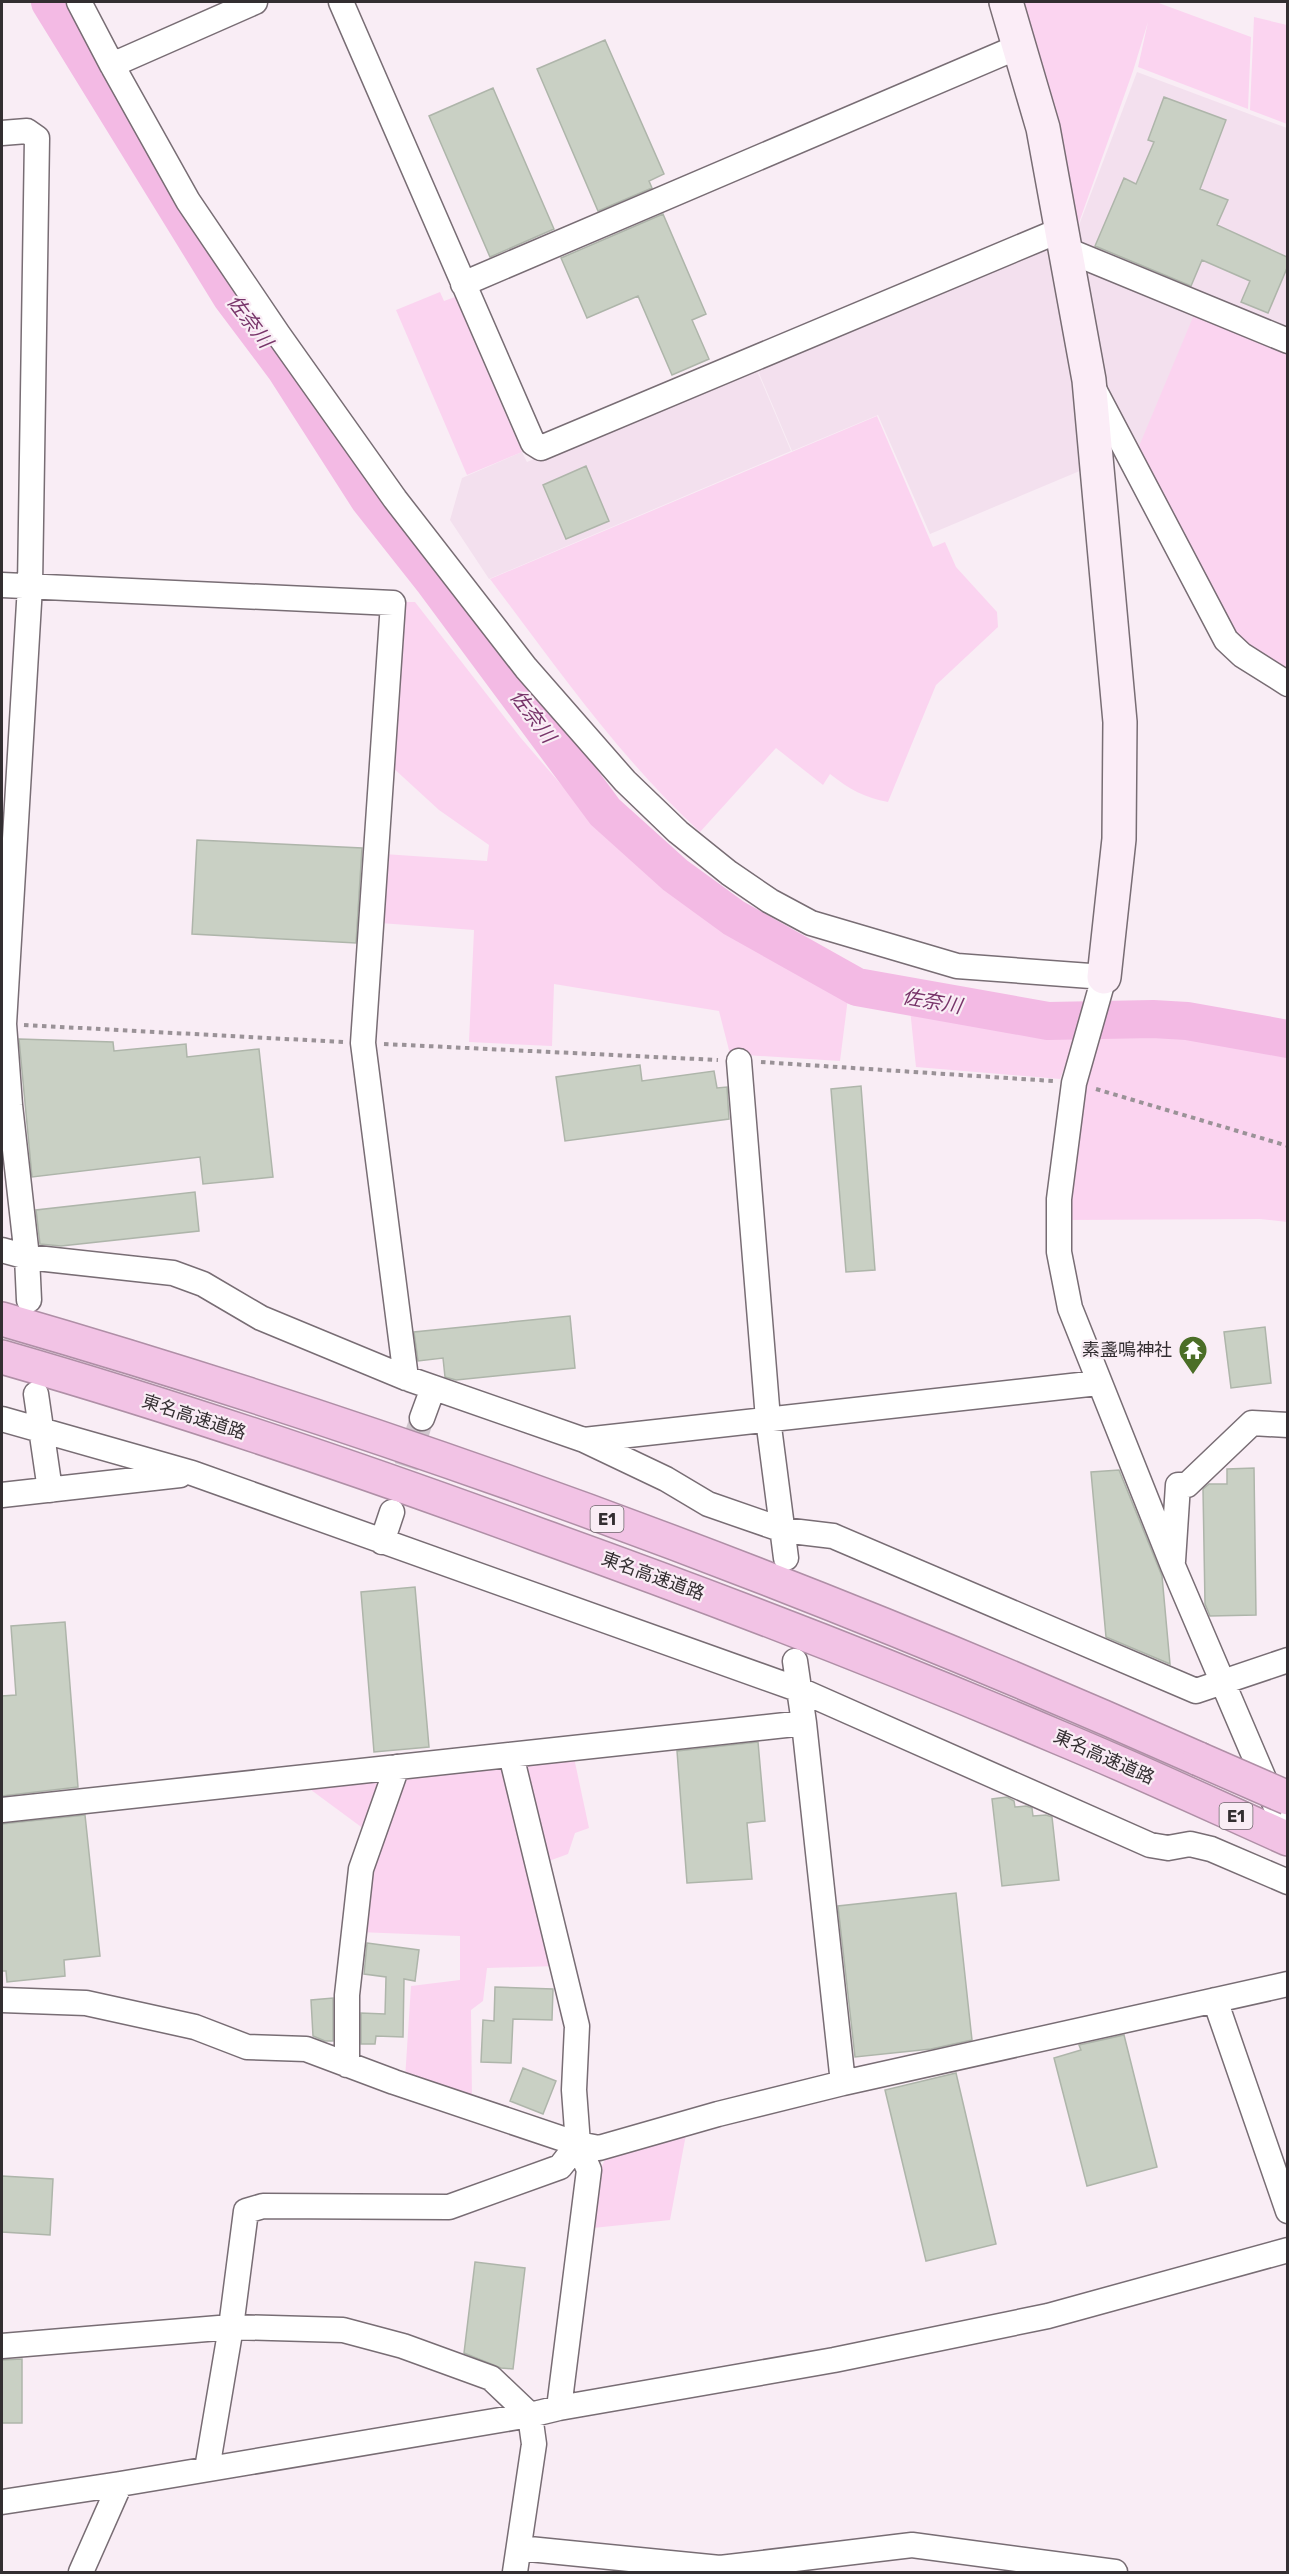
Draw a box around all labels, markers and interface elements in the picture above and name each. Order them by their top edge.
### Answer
water label: 佐奈川 [222,290,279,354]
water label: 佐奈川 [505,685,562,749]
water label: 佐奈川 [900,984,966,1018]
temple icon: 素盞鳴神社 [1177,1334,1209,1376]
place label: 素盞鳴神社 [1082,1339,1172,1361]
street label: 東名高速道路 [139,1390,249,1444]
road number: E1 [590,1506,624,1532]
street label: 東名高速道路 [598,1547,708,1605]
street label: 東名高速道路 [1050,1725,1158,1789]
road number: E1 [1220,1803,1252,1829]

